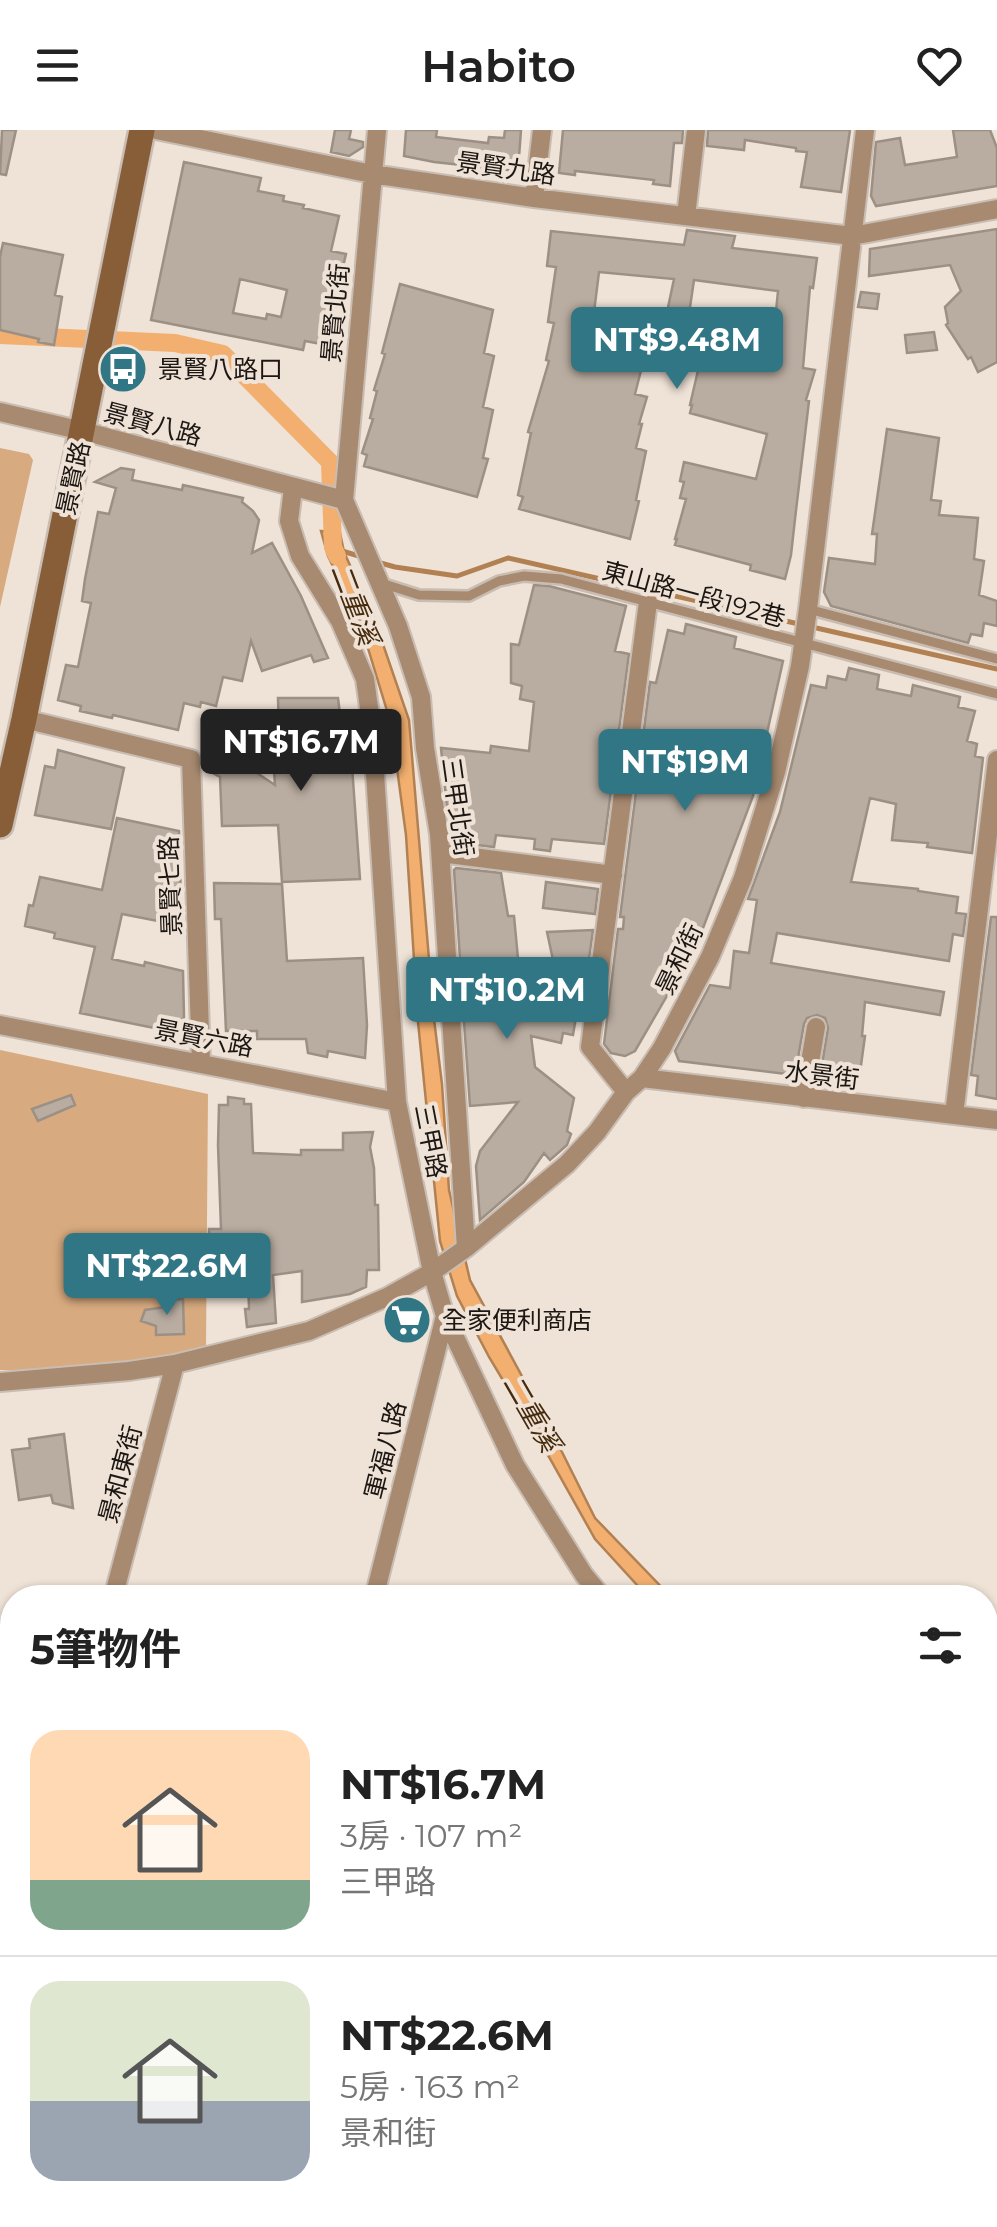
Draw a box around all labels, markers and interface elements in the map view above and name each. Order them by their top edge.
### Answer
icon: menu [30,38,85,93]
text: Habito [421,38,576,93]
icon: heart [912,38,967,93]
street label: 景賢九路 [454,146,558,190]
street label: 景賢北街 [316,262,354,364]
pin: NT$9.48M [574,307,780,392]
text: NT$9.48M [593,320,761,359]
bus stop icon: 景賢八路口 [97,343,149,395]
place label: 景賢八路口 [158,354,283,384]
street label: 景賢八路 [101,397,205,451]
street label: 景賢路 [51,438,95,518]
street label: 東山路一段192巷 [599,555,789,633]
water label: 二重溪 [324,559,387,653]
pin: NT$16.7M [198,709,404,794]
text: NT$16.7M [222,722,380,761]
pin: NT$19M [604,729,766,814]
text: NT$19M [620,742,750,781]
street label: 三甲北街 [436,755,480,859]
street label: 景賢七路 [153,835,187,937]
street label: 景和街 [649,919,709,999]
pin: NT$10.2M [404,957,610,1042]
text: NT$10.2M [428,970,586,1009]
street label: 景賢六路 [152,1014,256,1062]
street label: 水景街 [783,1056,861,1094]
street label: 三甲路 [409,1101,453,1181]
pin: NT$22.6M [64,1233,270,1318]
text: NT$22.6M [86,1246,248,1285]
supermarket icon: 全家便利商店 [381,1294,433,1346]
place label: 全家便利商店 [442,1305,592,1335]
water label: 二重溪 [496,1368,570,1461]
street label: 軍福八路 [358,1398,412,1502]
street label: 景和東街 [93,1422,147,1526]
icon: filters [913,1618,968,1673]
text: 5筆物件 [30,1623,181,1675]
text: NT$16.7M [340,1758,546,1810]
icon: home [110,1770,230,1890]
text: 3房 · 107 m² [340,1816,522,1855]
text: 三甲路 [340,1862,436,1901]
text: NT$22.6M [340,2009,554,2061]
icon: home [110,2021,230,2141]
text: 5房 · 163 m² [340,2067,520,2106]
text: 景和街 [340,2113,436,2152]

